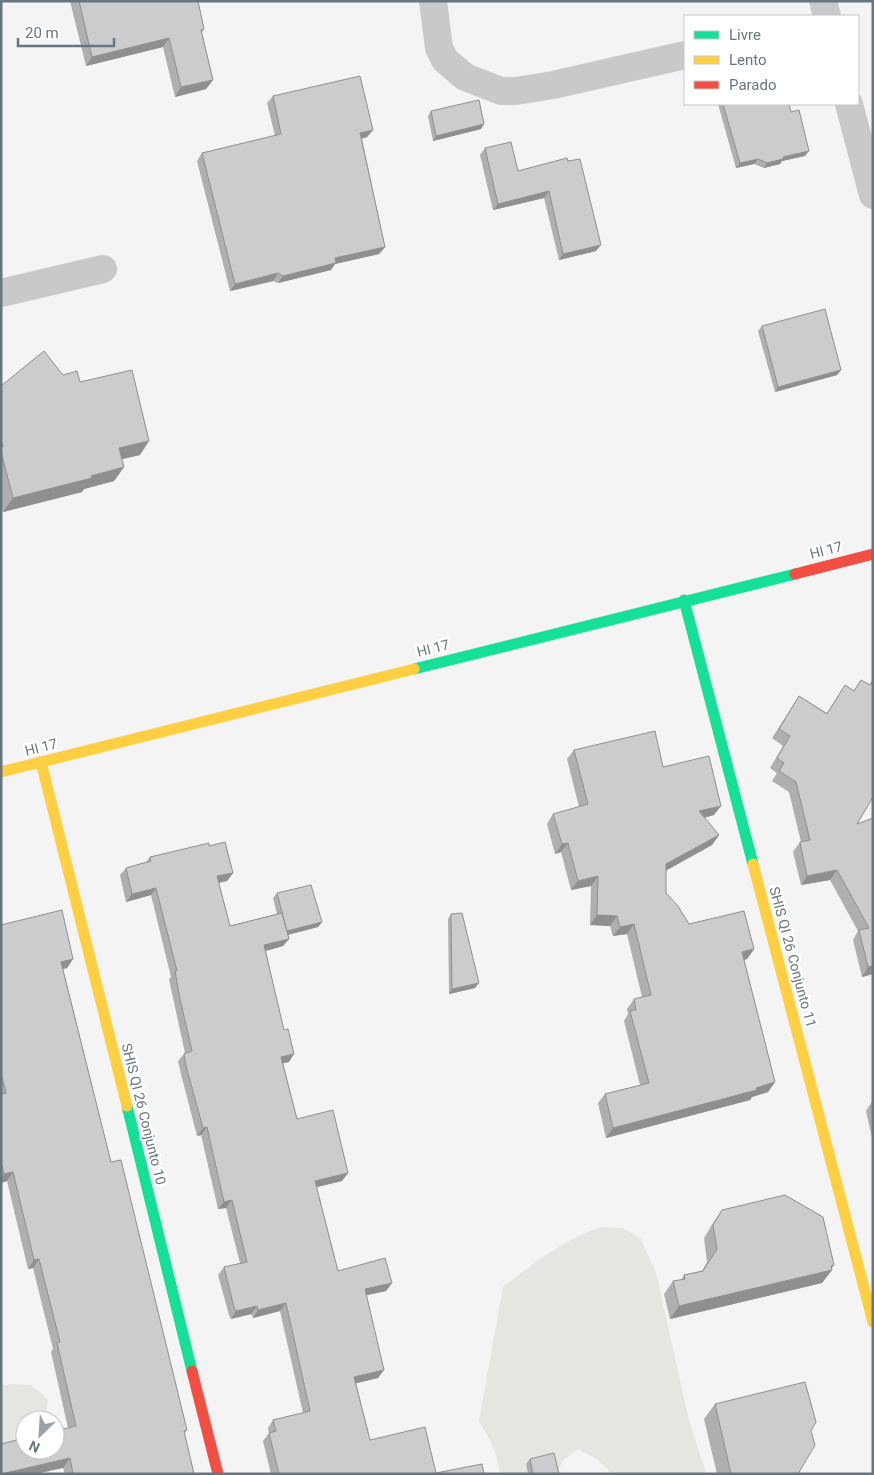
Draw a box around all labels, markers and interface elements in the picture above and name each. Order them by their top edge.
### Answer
scale bar [18,15,114,47]
legend [684,15,859,105]
text: 20 m [25,24,59,42]
text: Livre [729,26,761,44]
text: Lento [729,51,767,69]
text: Parado [729,76,777,94]
street label: HI 17 [808,538,844,562]
street label: HI 17 [415,636,451,660]
street label: HI 17 [23,735,59,759]
street label: SHIS QI 26 Conjunto 11 [766,885,820,1029]
street label: SHIS QI 26 Conjunto 10 [119,1042,169,1187]
north arrow [15,1410,65,1460]
text: N [27,1437,42,1456]

